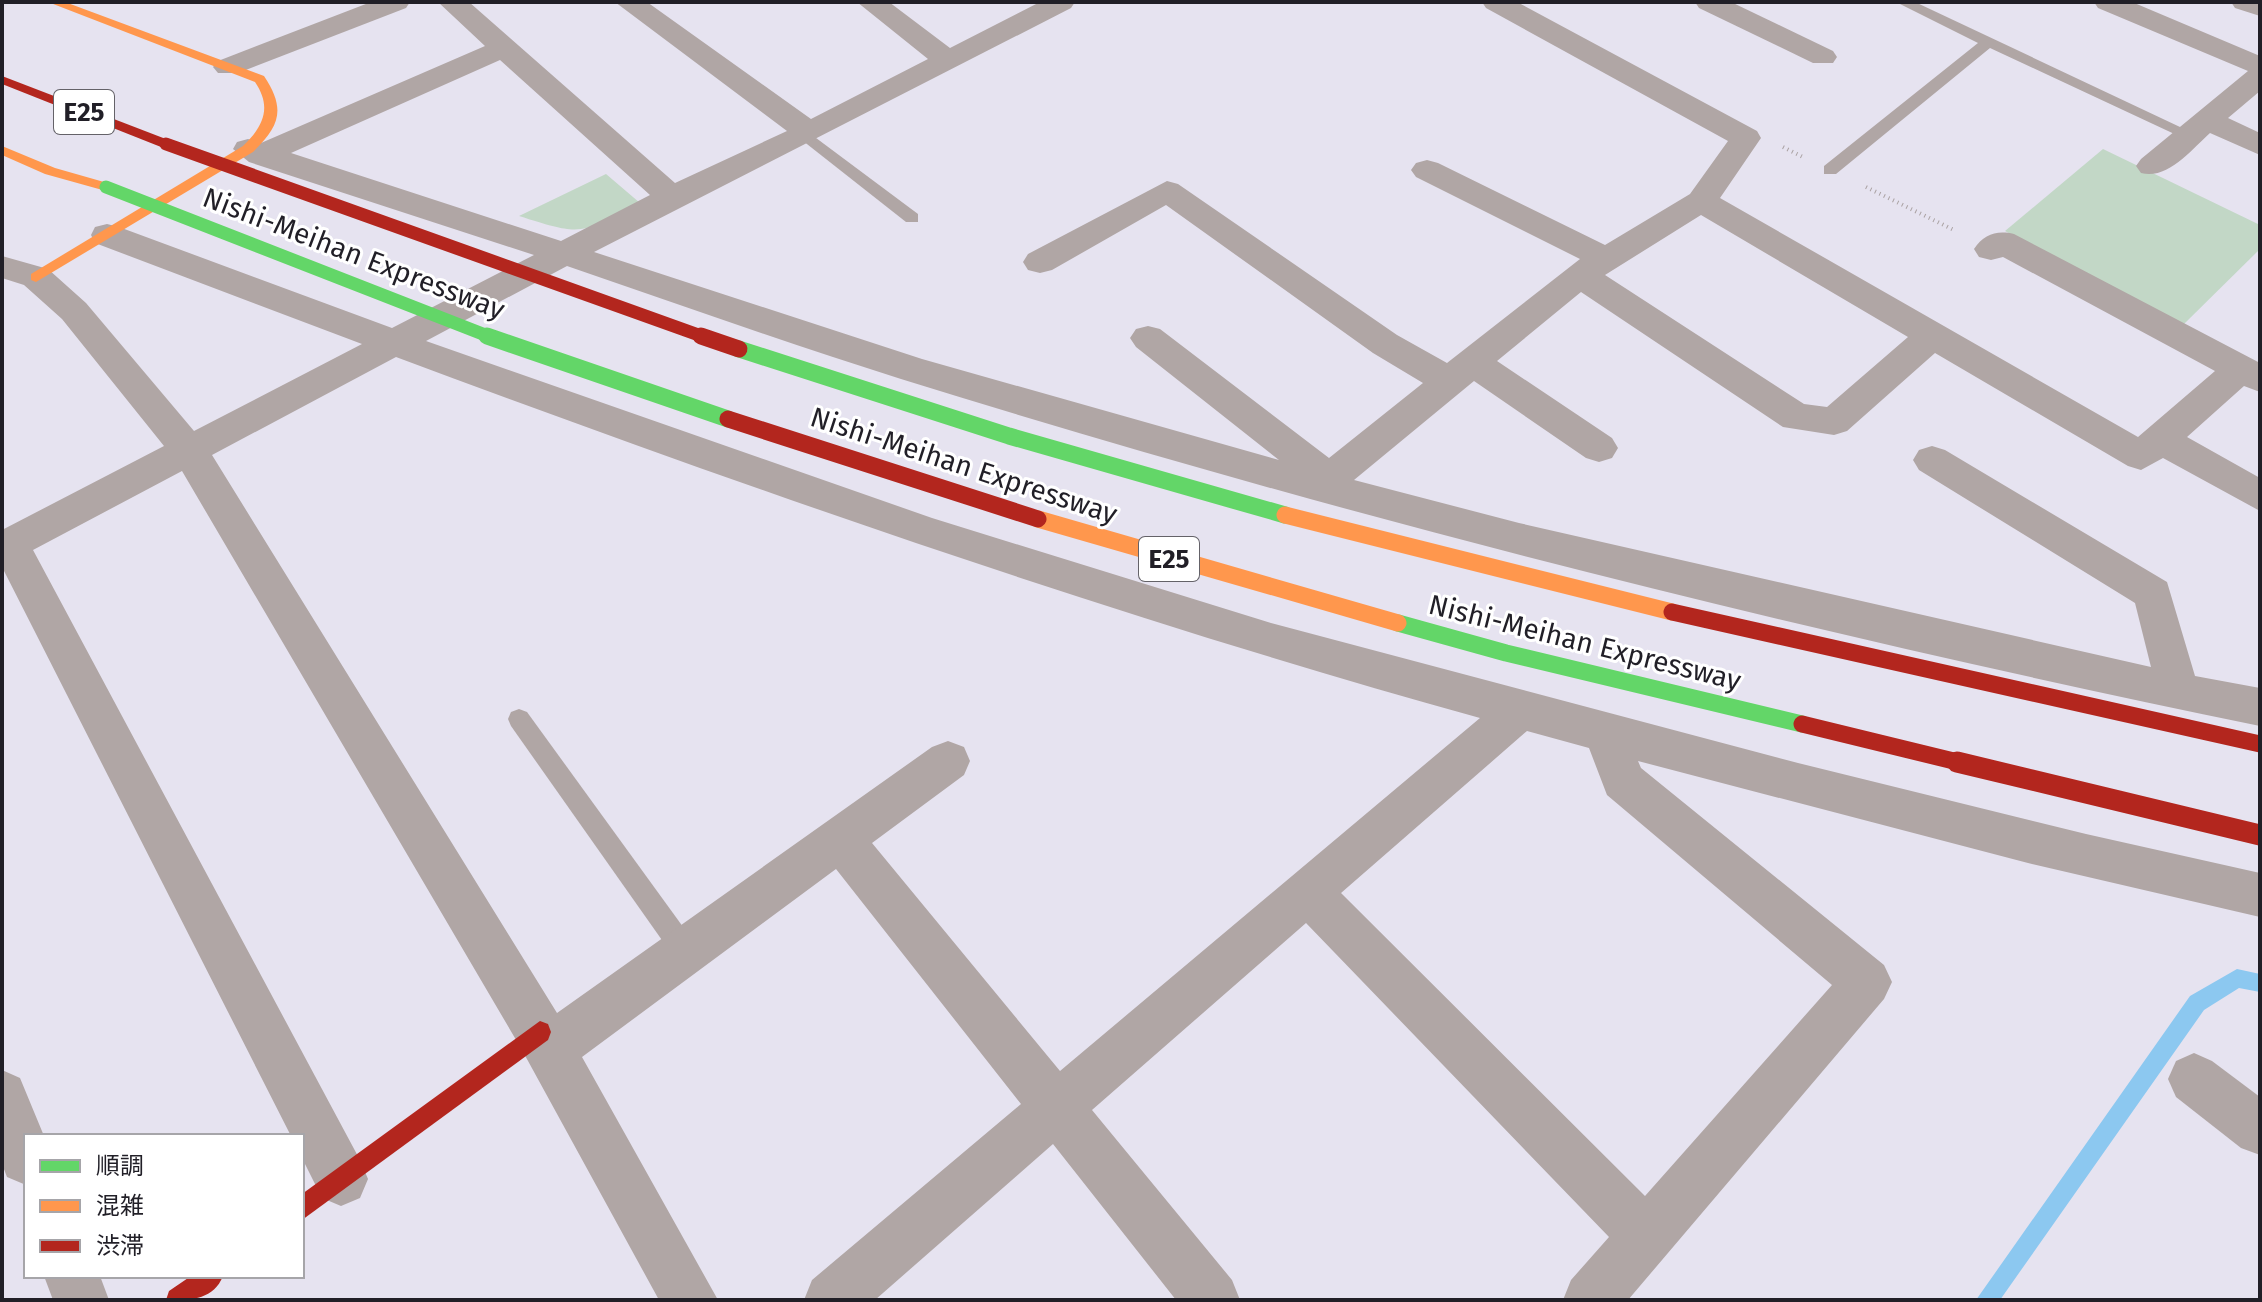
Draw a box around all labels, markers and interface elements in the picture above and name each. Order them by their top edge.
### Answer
road number: E25 [54,90,114,134]
street label: Nishi-Meihan Expressway [198,181,510,326]
street label: Nishi-Meihan Expressway [806,400,1122,531]
road number: E25 [1139,537,1199,581]
street label: Nishi-Meihan Expressway [1425,588,1745,697]
legend [24,1134,304,1278]
text: 順調 [96,1152,144,1180]
text: 混雑 [96,1192,144,1220]
text: 渋滞 [96,1232,144,1260]

